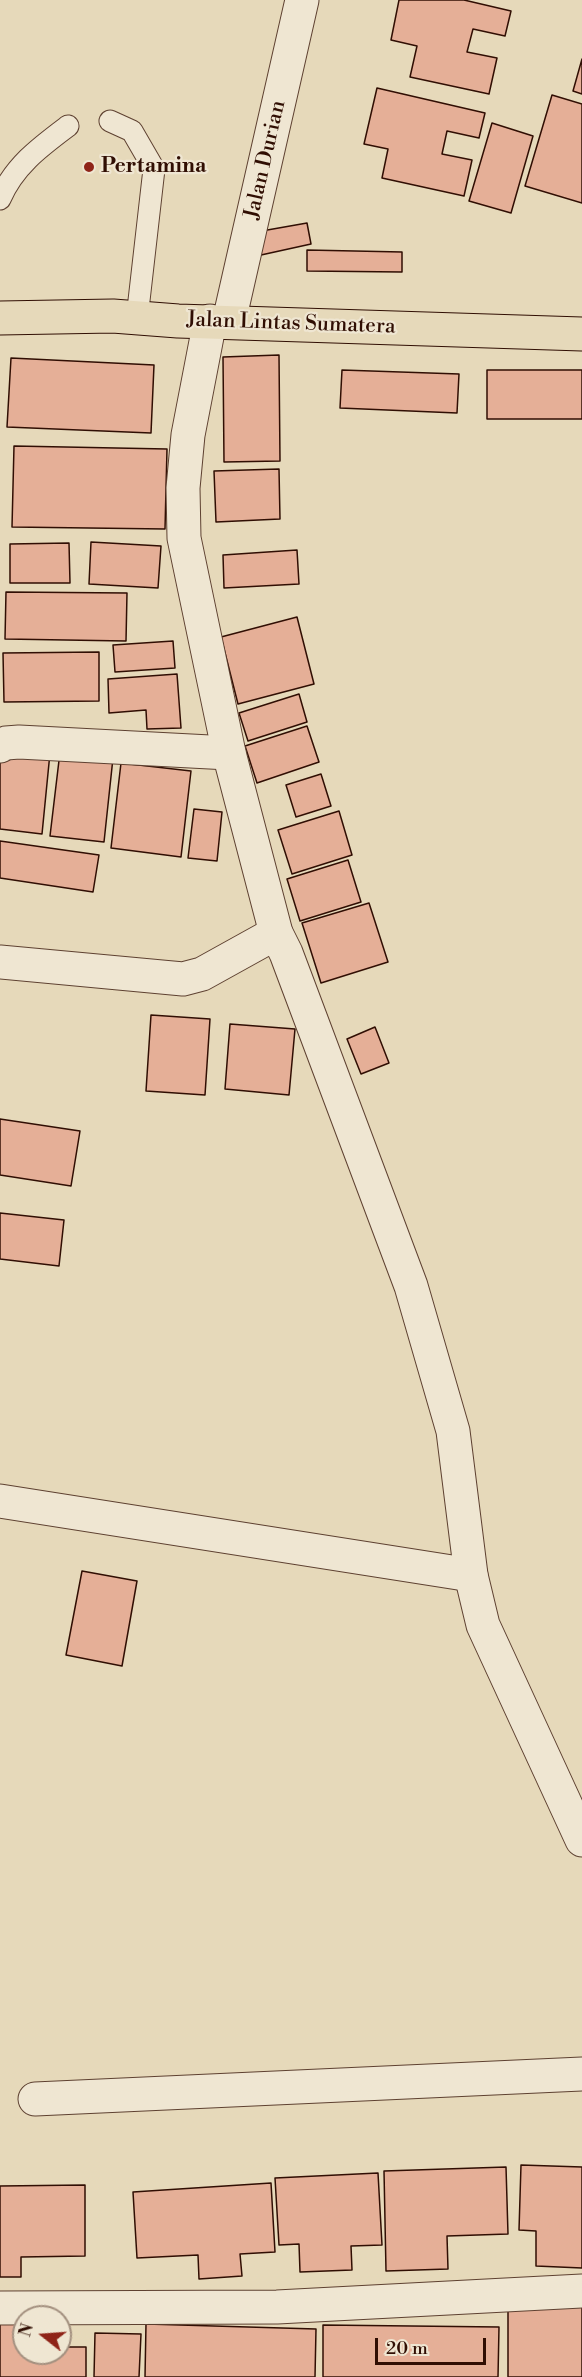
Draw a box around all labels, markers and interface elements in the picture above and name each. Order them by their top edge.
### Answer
street label: Jalan Durian [240,98,292,222]
place label: Pertamina [101,154,206,180]
marker: Pertamina [82,160,96,174]
street label: Jalan Lintas Sumatera [186,308,396,340]
north arrow [12,2305,72,2365]
text: N [15,2321,38,2339]
scale bar [378,2326,489,2364]
text: 20 m [386,2337,428,2360]

